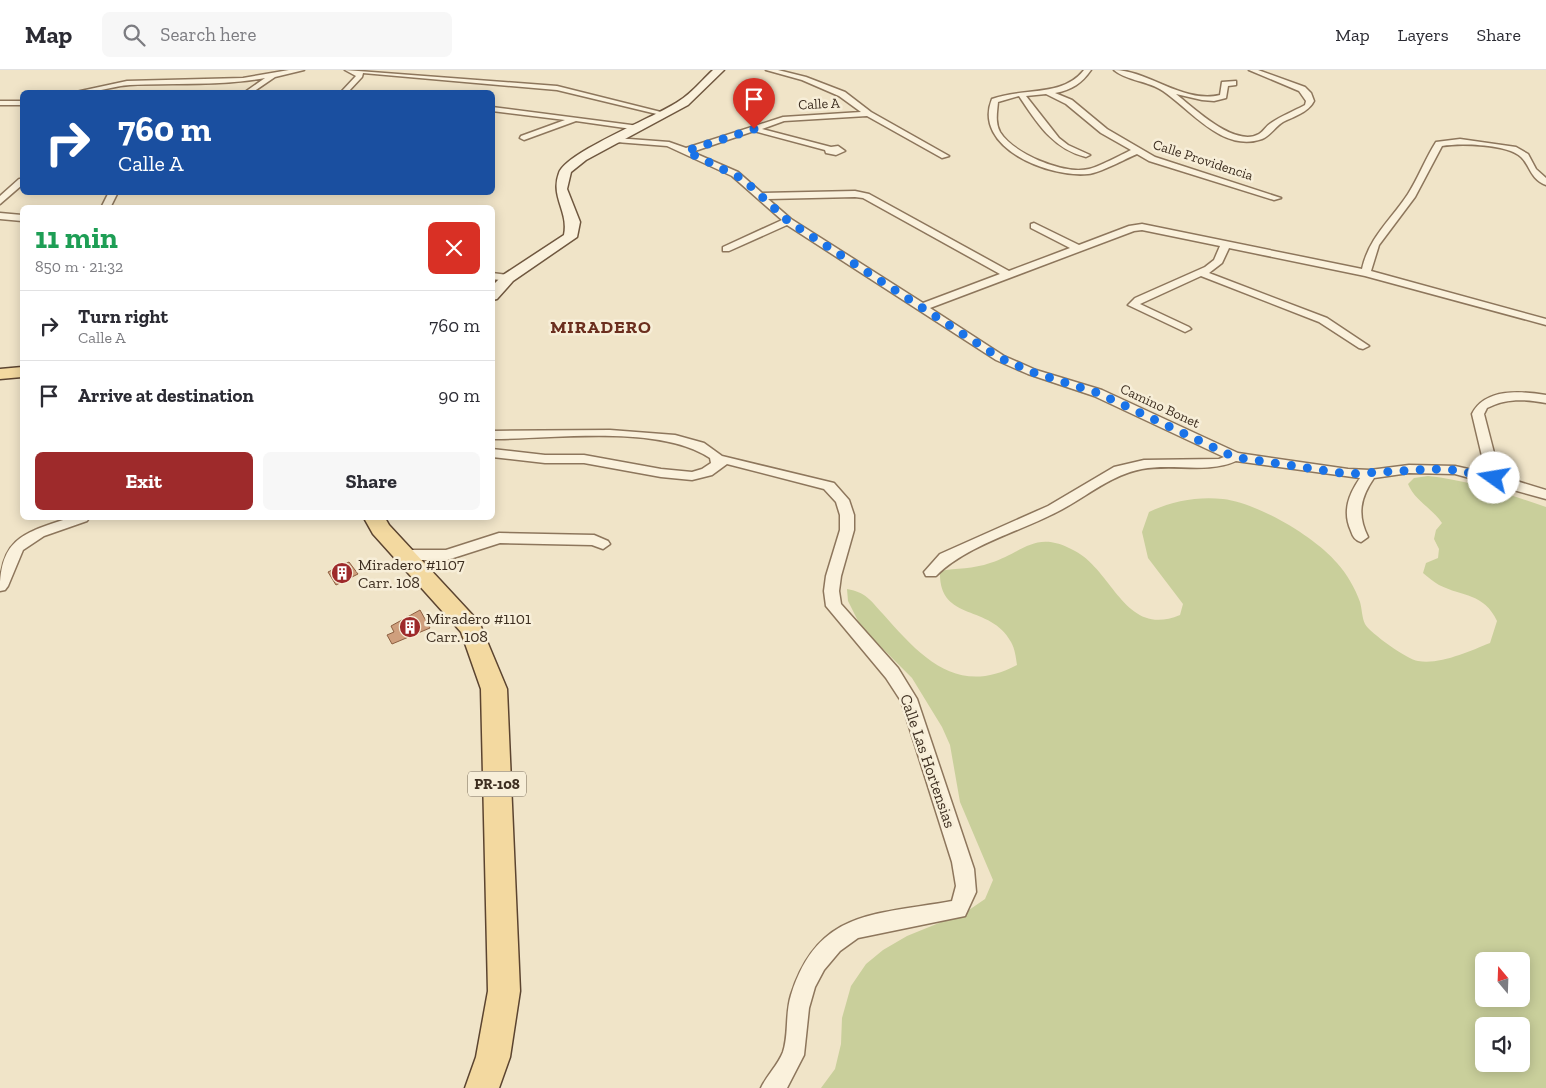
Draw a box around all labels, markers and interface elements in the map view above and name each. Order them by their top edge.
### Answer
search box [102,12,452,57]
text: Map [25,20,72,49]
icon: search [120,21,148,49]
text: Search here [160,23,257,46]
text: Map [1335,24,1370,46]
text: Layers [1398,24,1449,46]
text: Share [1477,24,1521,46]
pin [733,78,775,129]
icon: arrive [740,85,768,113]
street label: Calle A [798,94,841,114]
text: 760 m [118,108,211,150]
icon: right [35,110,100,175]
street label: Calle Providencia [1151,136,1255,184]
text: Calle A [118,150,183,177]
text: 11 min [35,220,118,256]
button: close [428,222,480,274]
text: 850 m · 21:32 [35,257,123,276]
text: Turn right [78,305,168,328]
icon: right [35,312,63,340]
text: 760 m [429,314,480,337]
district label: MIRADERO [550,316,652,338]
text: Calle A [78,328,126,347]
street label: Camino Bonet [1118,380,1203,432]
icon: arrive [35,382,63,410]
text: Arrive at destination [78,384,254,407]
text: 90 m [438,384,480,407]
position arrow [1467,451,1519,503]
button: Exit [35,452,253,510]
button: Share [263,452,480,510]
place label: Miradero #1107 Carr. 108 [358,555,465,592]
building icon: Miradero #1107 Carr. 108 [330,561,354,585]
place label: Miradero #1101 Carr. 108 [426,609,531,646]
building icon: Miradero #1101 Carr. 108 [398,615,422,639]
street label: Calle Las Hortensias [896,692,960,830]
road number: PR-108 [468,772,526,796]
north arrow [1475,952,1530,1008]
map controls [1475,952,1530,1072]
button: sound [1475,1017,1530,1072]

